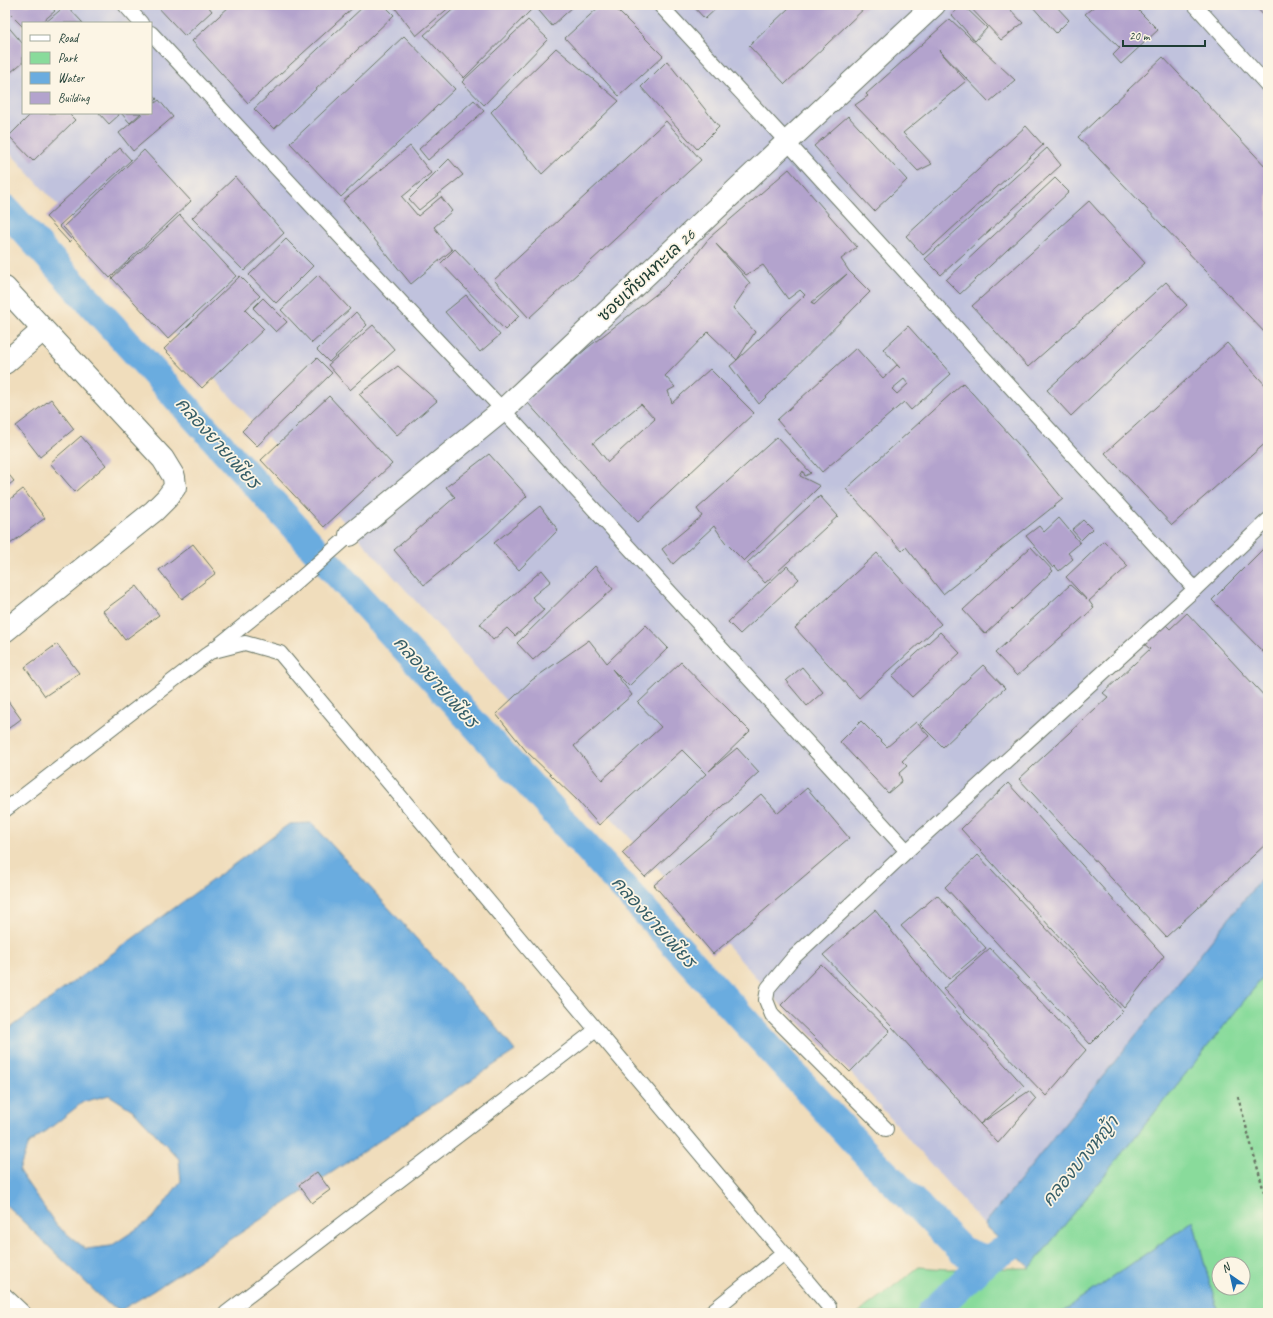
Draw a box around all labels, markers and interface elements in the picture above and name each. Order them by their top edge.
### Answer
legend [22,22,152,114]
scale bar [1123,22,1205,48]
text: 20 m [1129,28,1151,44]
text: Road [58,30,80,46]
text: Park [58,50,79,66]
text: Water [58,70,86,86]
text: Building [58,90,90,106]
street label: ซอยเทียนทะเล 26 [593,224,701,326]
water label: คลองยายเพียร [171,393,266,495]
water label: คลองยายเพียร [389,632,484,734]
water label: คลองยายเพียร [607,872,702,974]
water label: คลองบางหญ้า [1036,1110,1124,1210]
north arrow [1211,1256,1251,1296]
text: N [1219,1259,1234,1275]

